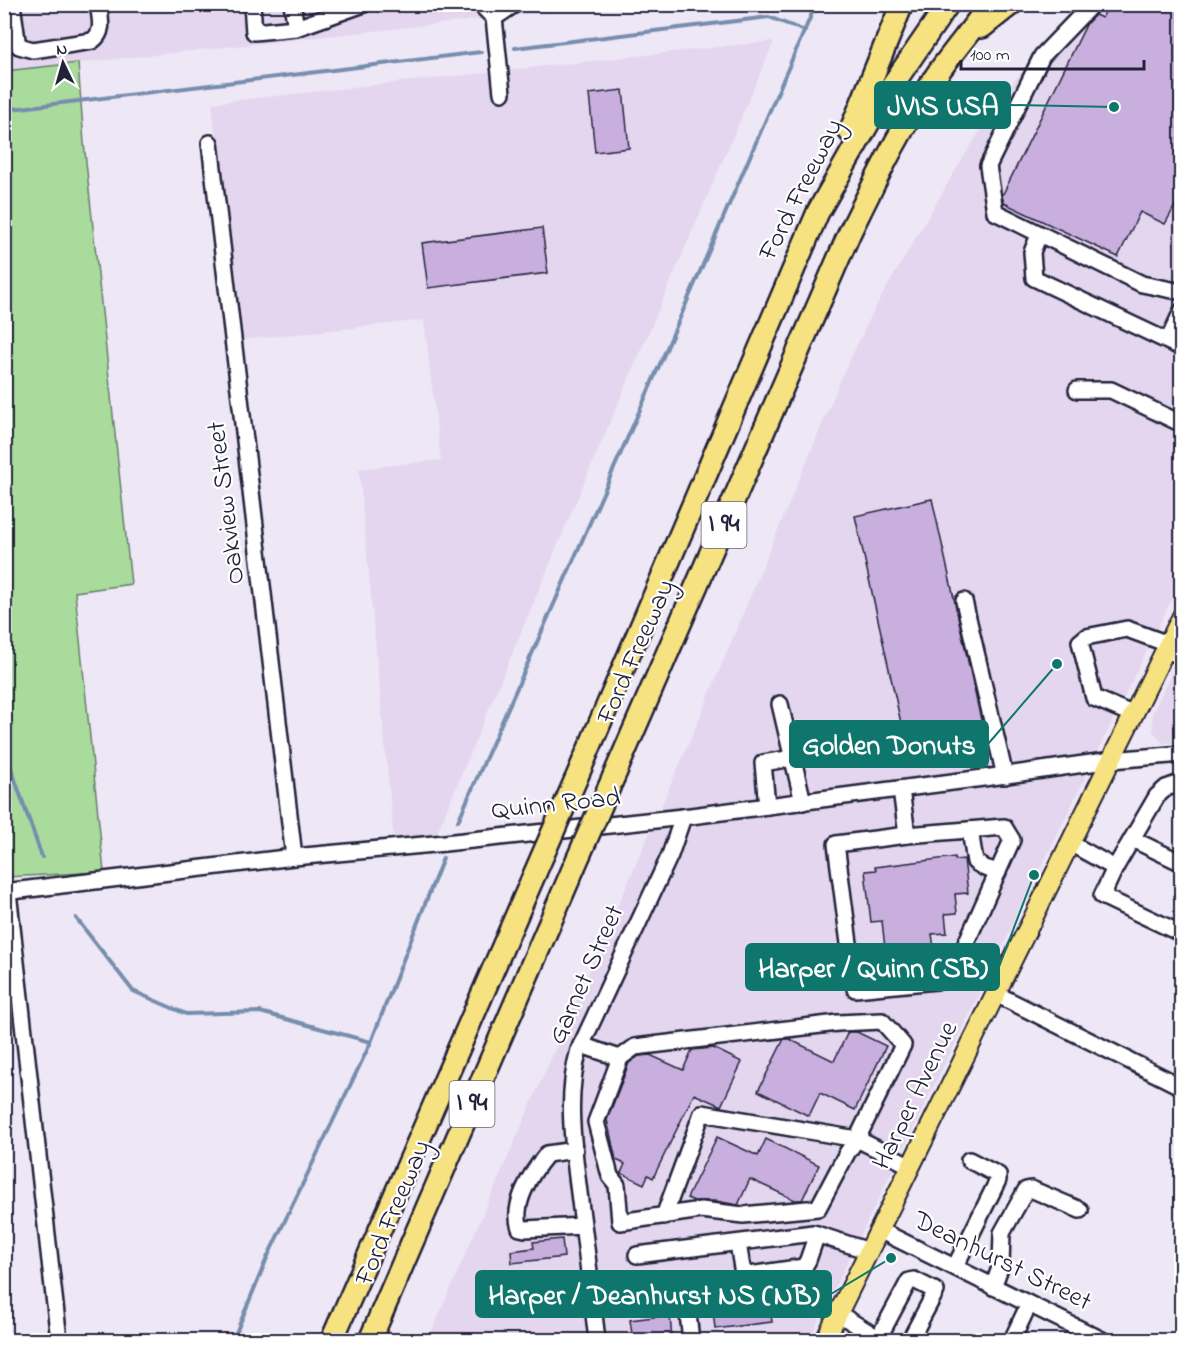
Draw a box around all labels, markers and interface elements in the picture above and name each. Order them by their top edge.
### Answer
north arrow [33,33,93,93]
scale bar [961,33,1144,71]
text: N [55,38,68,62]
text: 100 m [970,43,1010,69]
callout: JVIS USA [875,82,1010,128]
text: JVIS USA [887,88,999,129]
street label: Ford Freeway [749,112,854,269]
street label: Oakview Street [198,419,256,587]
road number: I 94 [702,502,746,548]
street label: Ford Freeway [587,573,686,731]
callout: Golden Donuts [790,721,988,767]
text: Golden Donuts [802,727,976,768]
street label: Quinn Road [489,779,623,831]
street label: Garnet Street [539,899,635,1051]
callout: Harper / Quinn (SB) [746,944,999,990]
text: Harper / Quinn (SB) [758,950,989,991]
street label: Harper Avenue [863,1014,969,1177]
road number: I 94 [450,1081,494,1127]
street label: Ford Freeway [345,1134,442,1293]
street label: Deanhurst Street [905,1202,1098,1322]
callout: Harper / Deanhurst NS (NB) [476,1271,831,1317]
text: Harper / Deanhurst NS (NB) [488,1277,821,1318]

